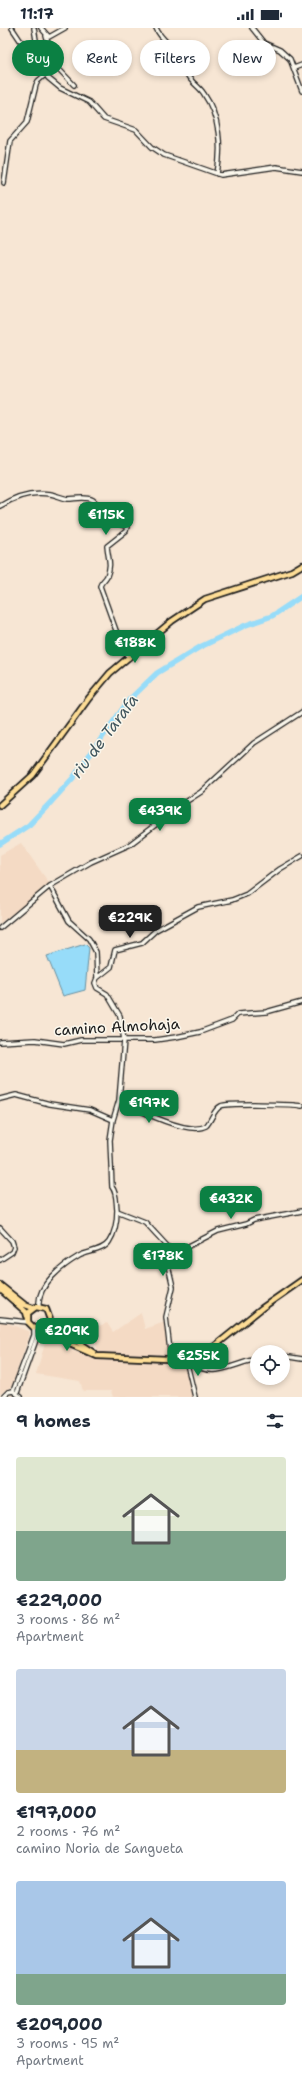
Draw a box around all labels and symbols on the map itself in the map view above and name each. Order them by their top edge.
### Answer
pin: €115K [78,502,134,536]
pin: €188K [107,630,163,664]
water label: riu de Tarafa [66,690,143,783]
pin: €439K [132,798,188,832]
pin: €229K [102,905,158,939]
street label: camino Almohaja [54,1014,181,1040]
pin: €197K [121,1090,177,1124]
pin: €432K [203,1186,259,1220]
pin: €178K [135,1243,191,1277]
pin: €209K [39,1318,95,1352]
pin: €255K [170,1343,226,1377]

